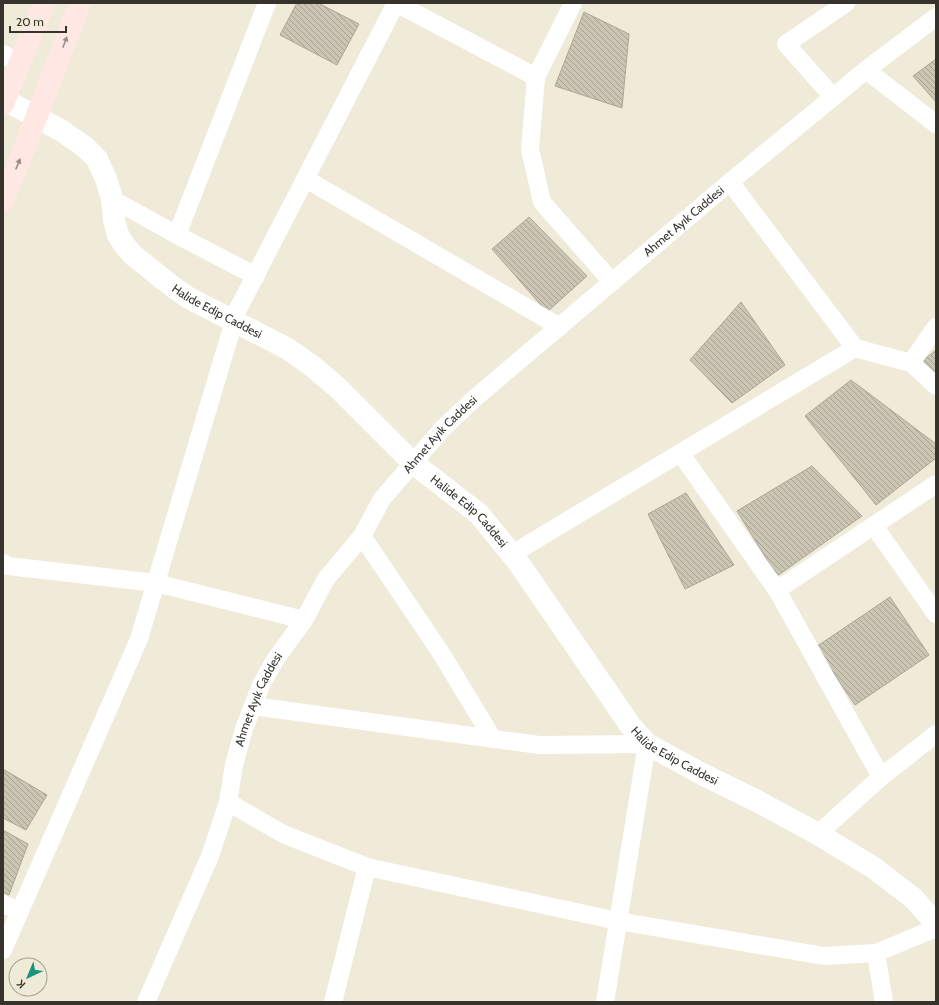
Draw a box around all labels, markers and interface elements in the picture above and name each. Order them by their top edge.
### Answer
scale bar [10,8,66,34]
text: 20 m [16,14,44,29]
one-way arrow [62,36,68,48]
one-way arrow [15,158,21,169]
street label: Ahmet Ayık Caddesi [640,182,727,259]
street label: Halide Edip Caddesi [169,281,265,341]
street label: Ahmet Ayık Caddesi [400,392,480,476]
street label: Halide Edip Caddesi [428,471,511,550]
street label: Ahmet Ayık Caddesi [232,649,285,748]
street label: Halide Edip Caddesi [628,723,721,788]
north arrow [8,957,48,997]
text: K [14,977,28,992]

